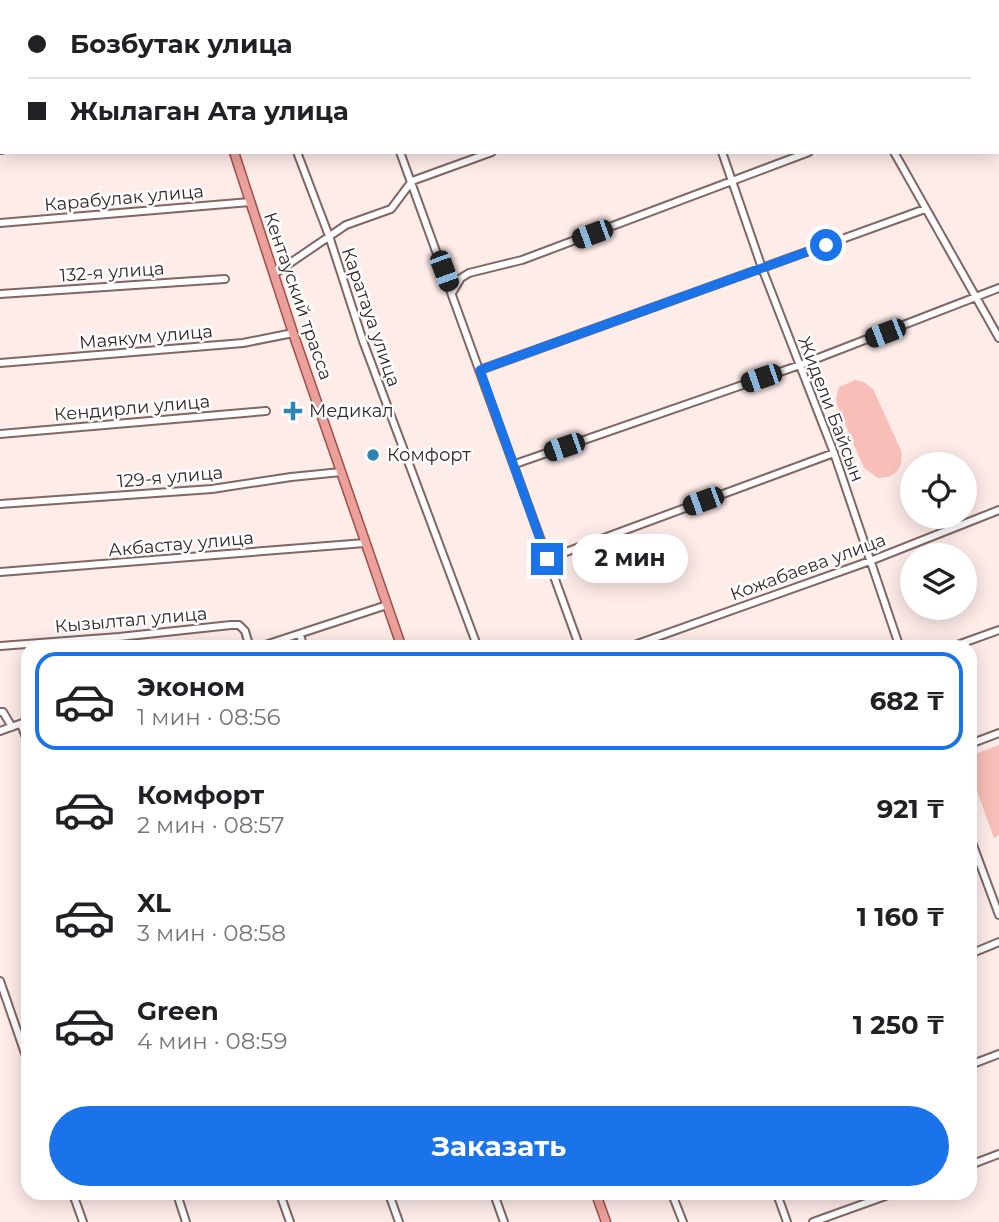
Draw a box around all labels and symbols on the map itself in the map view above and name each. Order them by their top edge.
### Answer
street label: Карабулак улица [43,180,205,216]
street label: Кентауский трасса [259,209,337,383]
car [569,217,616,251]
route start [810,229,842,261]
street label: Каратауа улица [337,245,405,389]
car [427,248,462,294]
street label: 132-я улица [59,257,165,287]
car [862,316,909,350]
street label: Маякум улица [78,320,214,354]
street label: Жидели Байсын [793,333,869,485]
car [738,361,785,395]
street label: Кендирли улица [53,390,211,426]
place label: Медикал [309,400,394,422]
marker: Медикал [283,401,303,421]
car [541,430,588,464]
place label: Комфорт [387,444,471,466]
marker: Комфорт [365,447,381,463]
street label: 129-я улица [116,461,224,493]
car [680,484,727,518]
street label: Акбастау улица [107,527,255,561]
street label: Кожабаева улица [727,529,889,605]
callout: 2 мин [572,534,687,584]
route end [531,543,563,575]
street label: Кызылтал улица [54,602,208,638]

